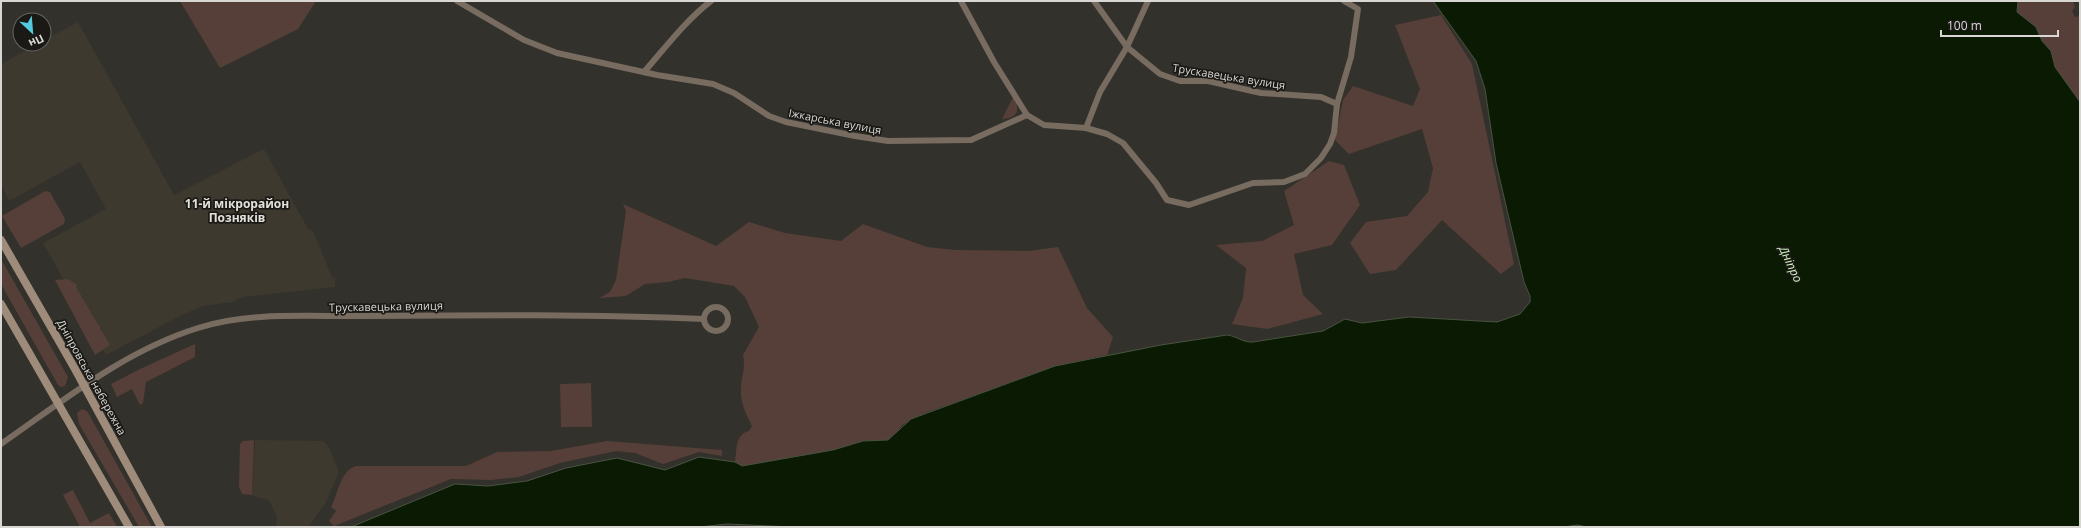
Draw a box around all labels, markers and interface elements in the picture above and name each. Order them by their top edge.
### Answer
north arrow [12,12,52,52]
scale bar [1941,12,2058,38]
text: 100 m [1947,17,1982,34]
text: Пн [26,31,47,52]
street label: Трускавецька вулиця [1172,60,1286,92]
street label: Іжкарська вулиця [787,105,883,137]
district label: 11-й мікрорайон Позняків [185,195,289,226]
water label: Дніпро [1775,242,1807,285]
street label: Трускавецька вулиця [329,298,443,314]
street label: Дніпровська набережна [54,317,130,437]

